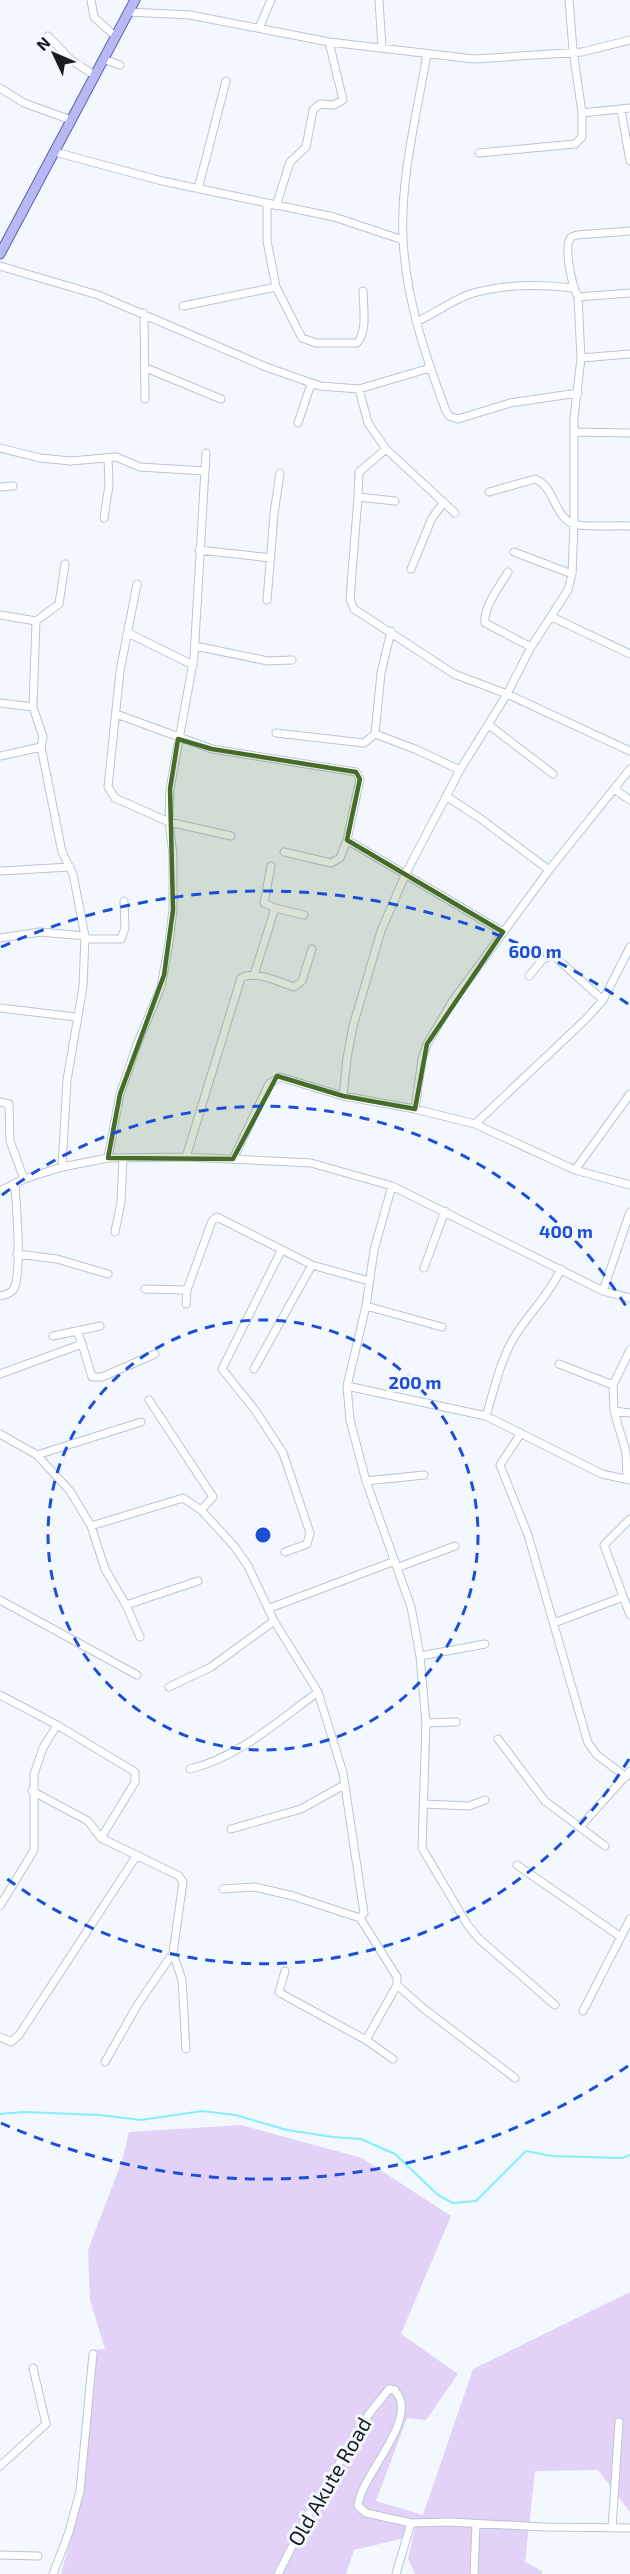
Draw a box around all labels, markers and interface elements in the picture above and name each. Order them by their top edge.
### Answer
north arrow [24,24,84,84]
text: N [32,32,54,54]
text: 600 m [508,940,562,962]
text: 400 m [539,1220,593,1242]
text: 200 m [389,1371,441,1393]
centre of rings [253,1525,273,1545]
street label: Old Akute Road [282,2412,376,2550]

